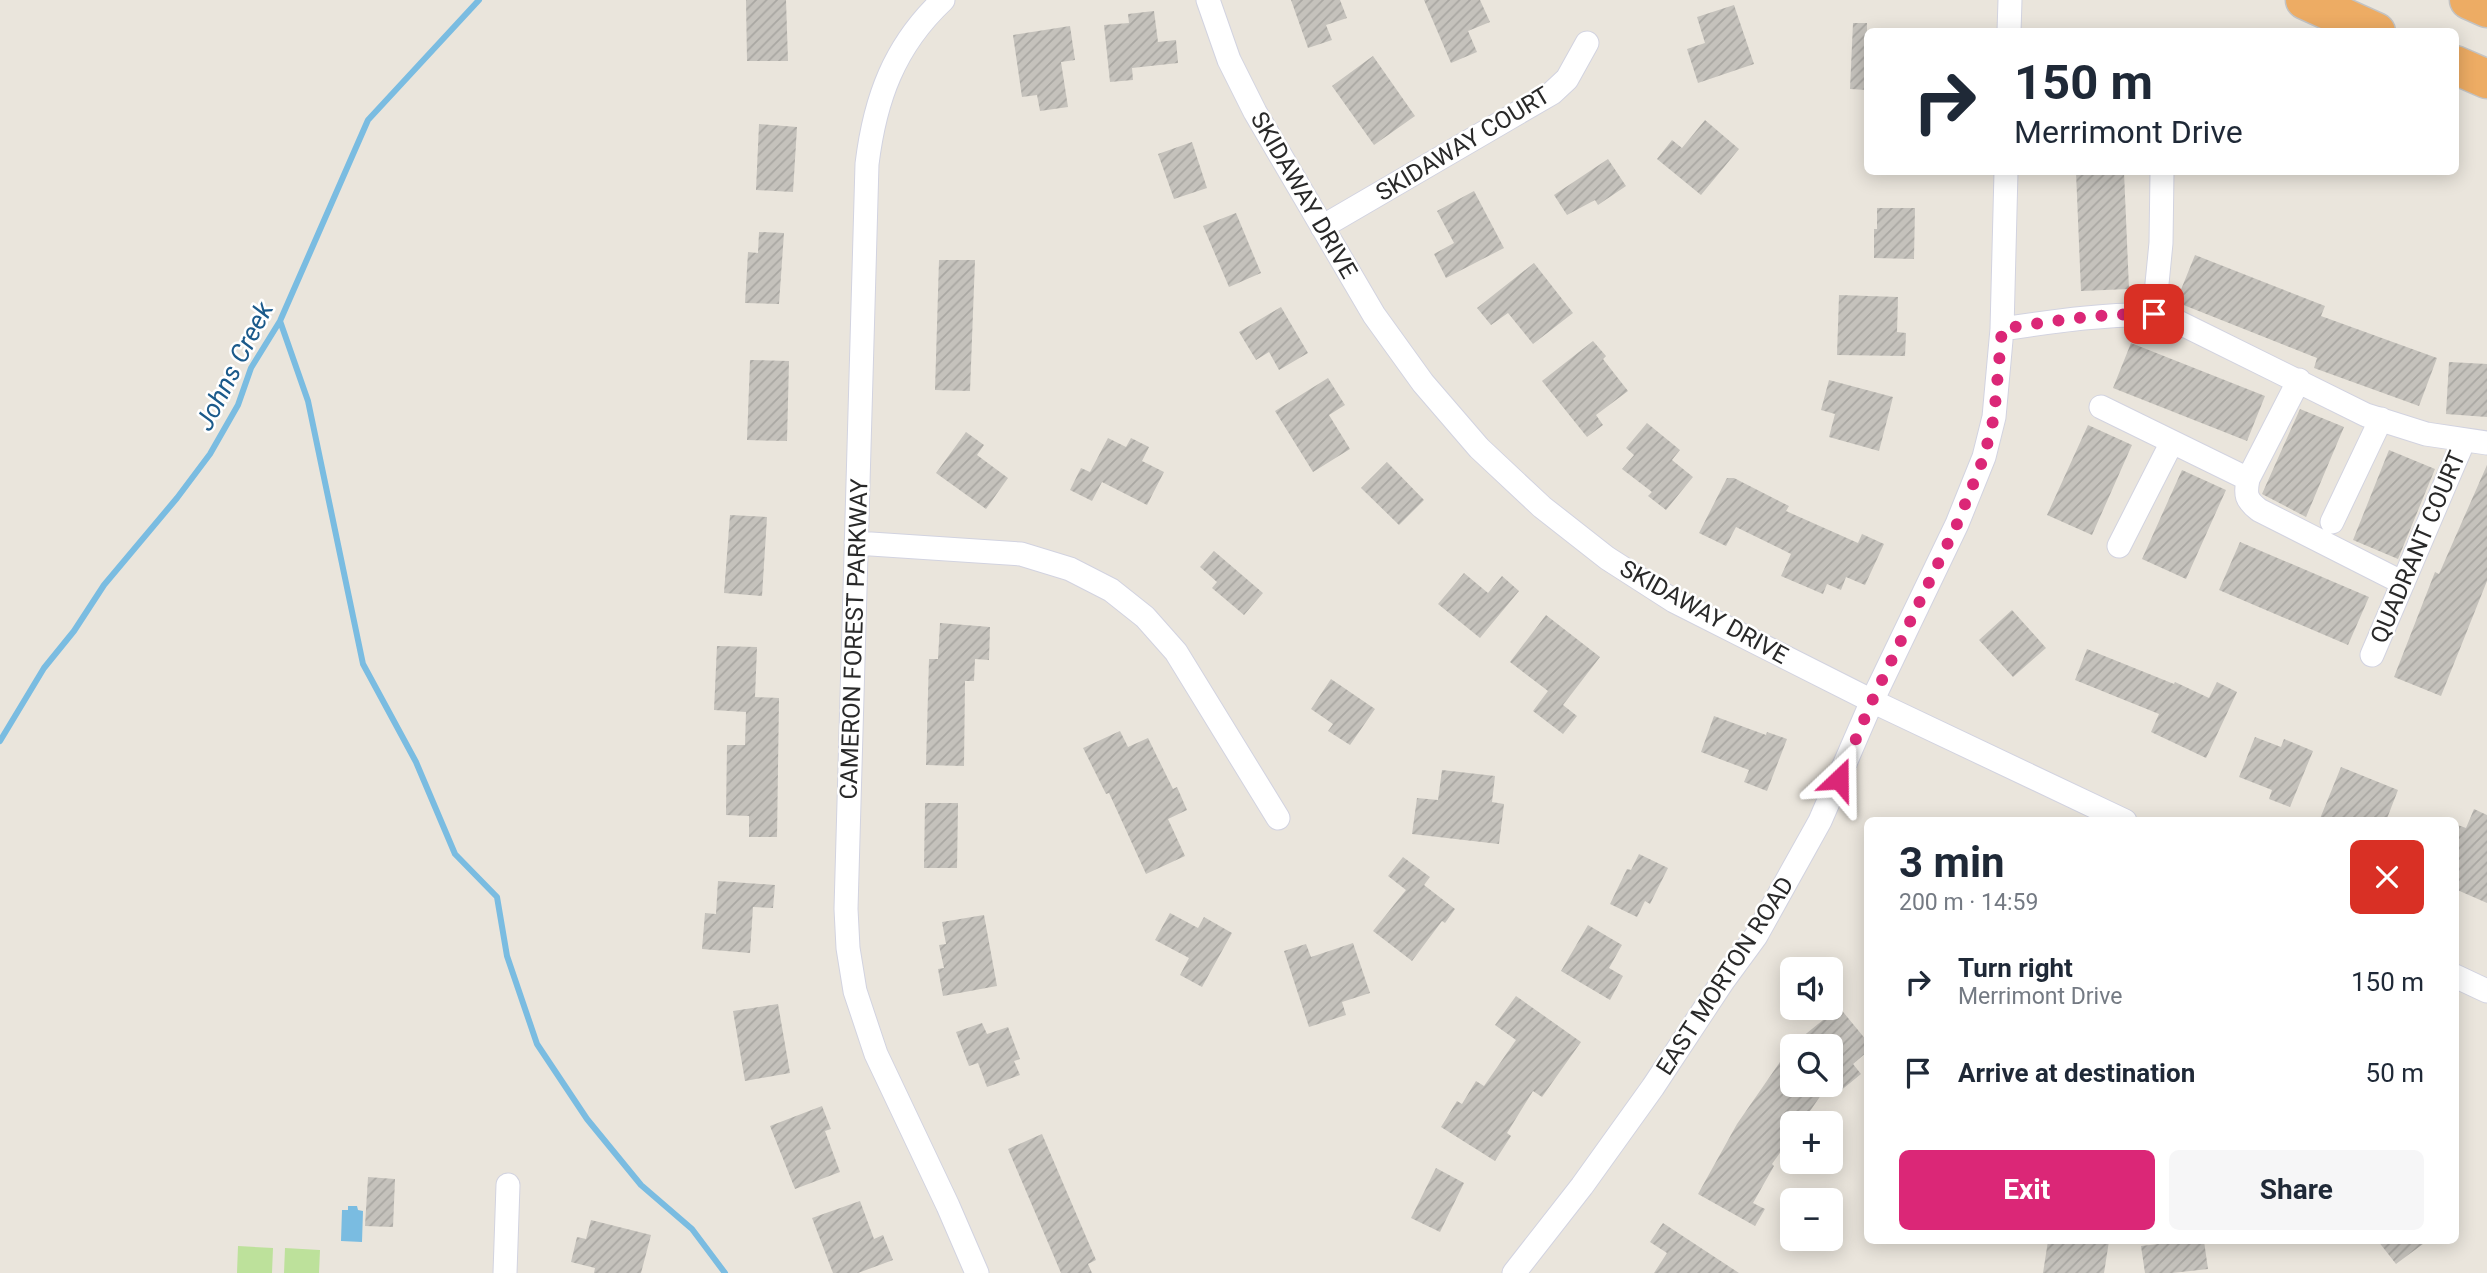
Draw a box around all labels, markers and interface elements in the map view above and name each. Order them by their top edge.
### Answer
text: 150 m [2014,54,2153,111]
icon: right [1899,56,1990,147]
street label: SKIDAWAY COURT [1371,81,1555,207]
street label: SKIDAWAY DRIVE [1245,107,1363,283]
text: Merrimont Drive [2014,113,2243,151]
pin [2124,284,2184,344]
icon: arrive [2135,295,2173,333]
water label: Johns Creek [189,296,280,435]
street label: QUADRANT COURT [2365,447,2471,647]
street label: CAMERON FOREST PARKWAY [834,477,874,800]
street label: SKIDAWAY DRIVE [1615,554,1793,670]
position arrow [1802,742,1876,816]
text: 3 min [1899,838,2005,887]
button: close [2350,840,2424,914]
street label: EAST MORTON ROAD [1650,872,1800,1080]
text: 200 m · 14:59 [1899,889,2038,916]
text: Turn right [1958,953,2073,983]
map controls [1780,957,1843,1251]
button: sound [1780,957,1843,1020]
icon: right [1899,963,1937,1001]
text: 150 m [2351,967,2424,997]
text: Merrimont Drive [1958,983,2122,1010]
button: search [1780,1034,1843,1097]
icon: arrive [1899,1054,1937,1092]
text: Arrive at destination [1958,1058,2195,1088]
text: 50 m [2366,1058,2424,1088]
button: + [1780,1111,1843,1174]
button: Exit [1899,1150,2155,1230]
button: Share [2169,1150,2424,1230]
button: − [1780,1188,1843,1251]

